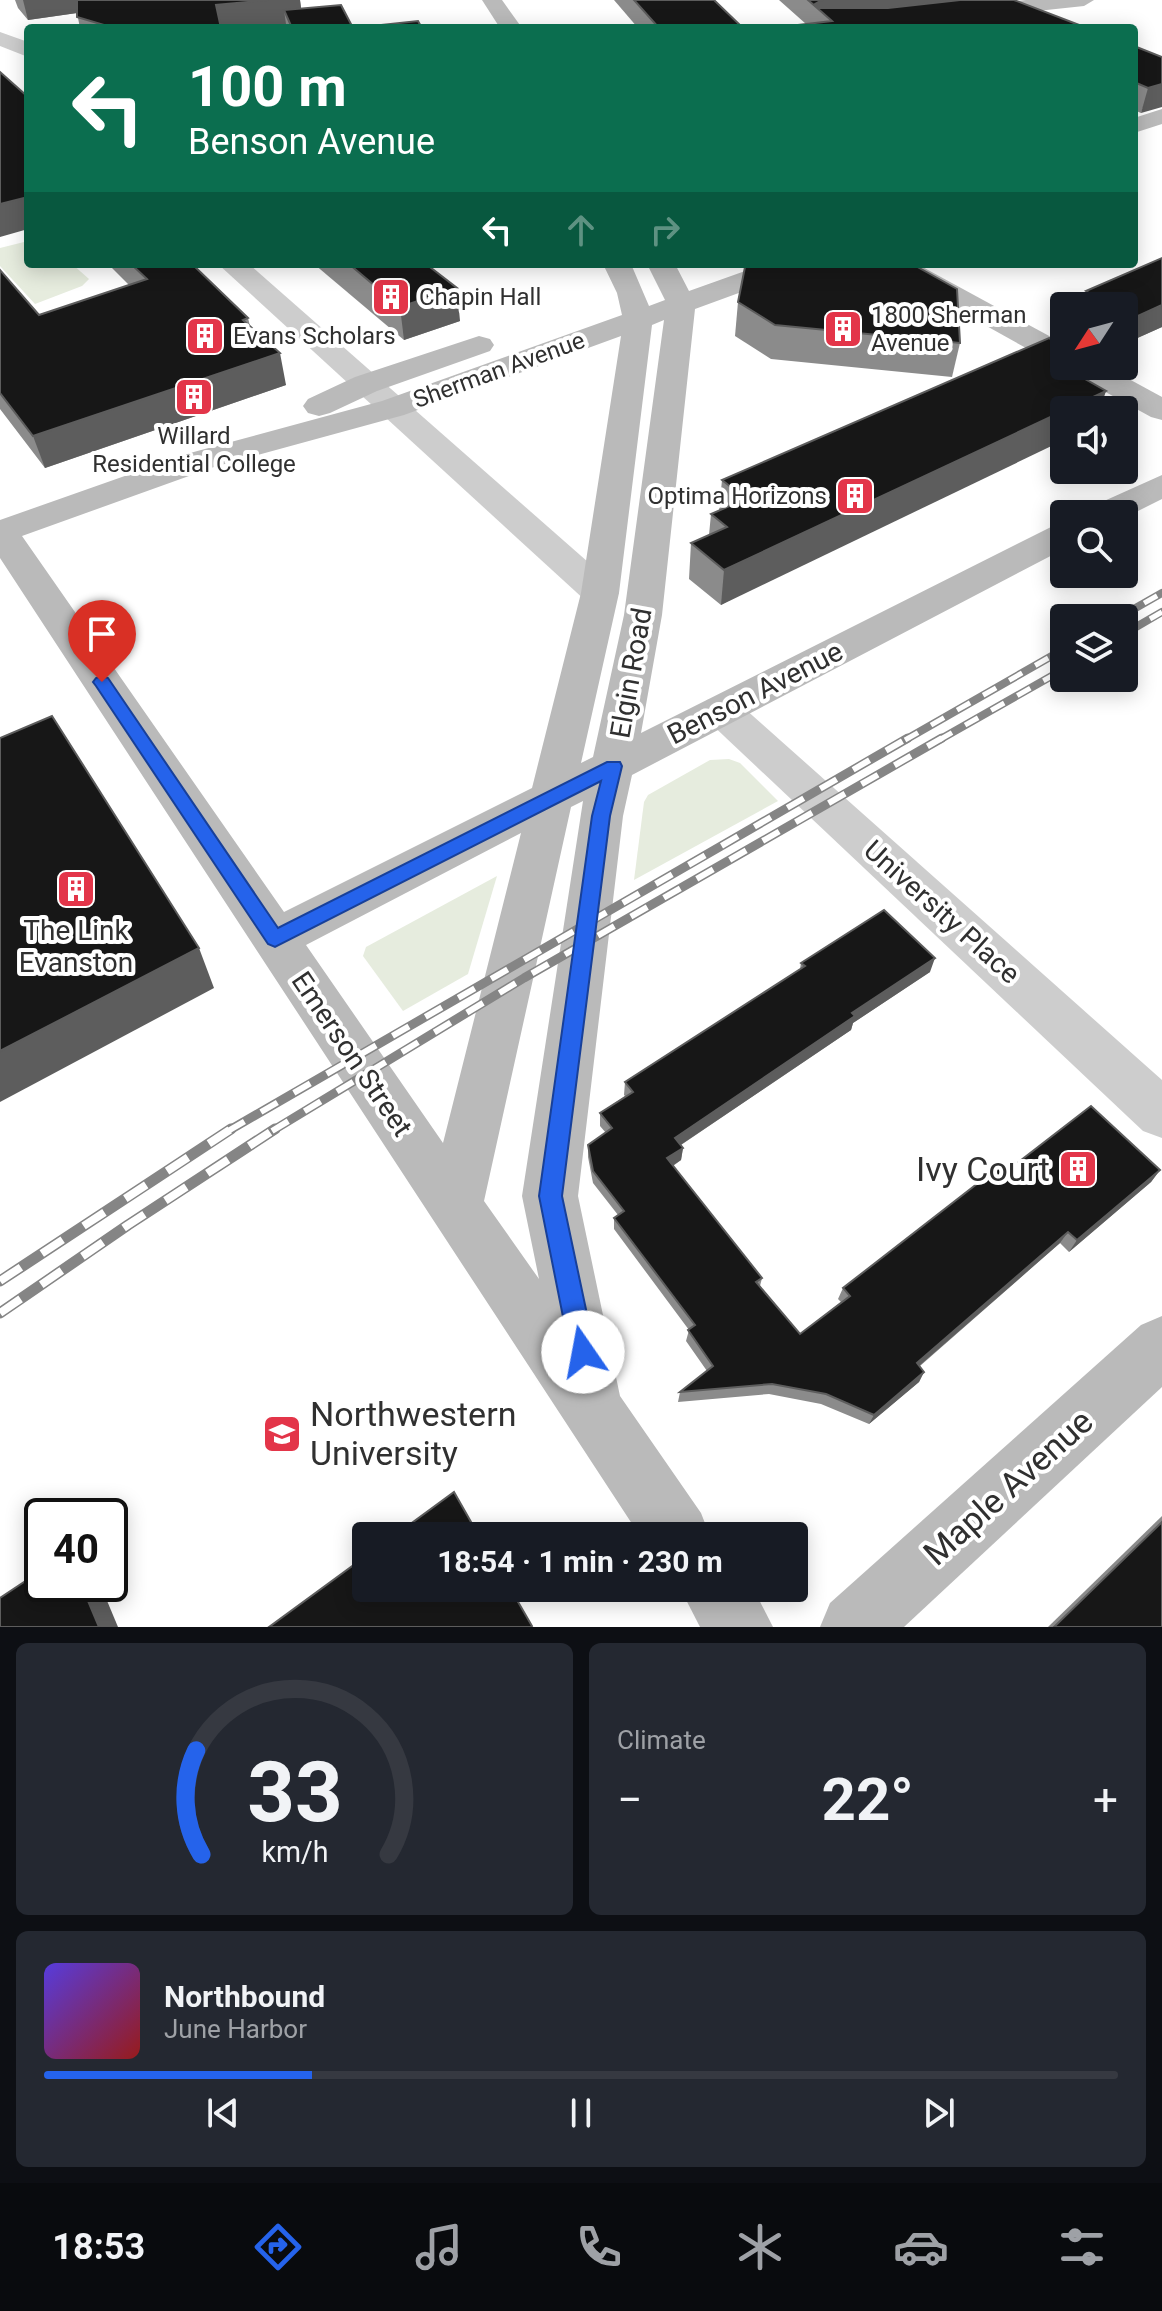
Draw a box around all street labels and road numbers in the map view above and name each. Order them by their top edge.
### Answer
street label: Sherman Avenue [410,326,588,414]
street label: Elgin Road [603,605,659,741]
street label: Benson Avenue [662,635,848,751]
street label: University Place [857,834,1027,990]
street label: Emerson Street [285,965,419,1143]
street label: Maple Avenue [915,1401,1101,1573]

